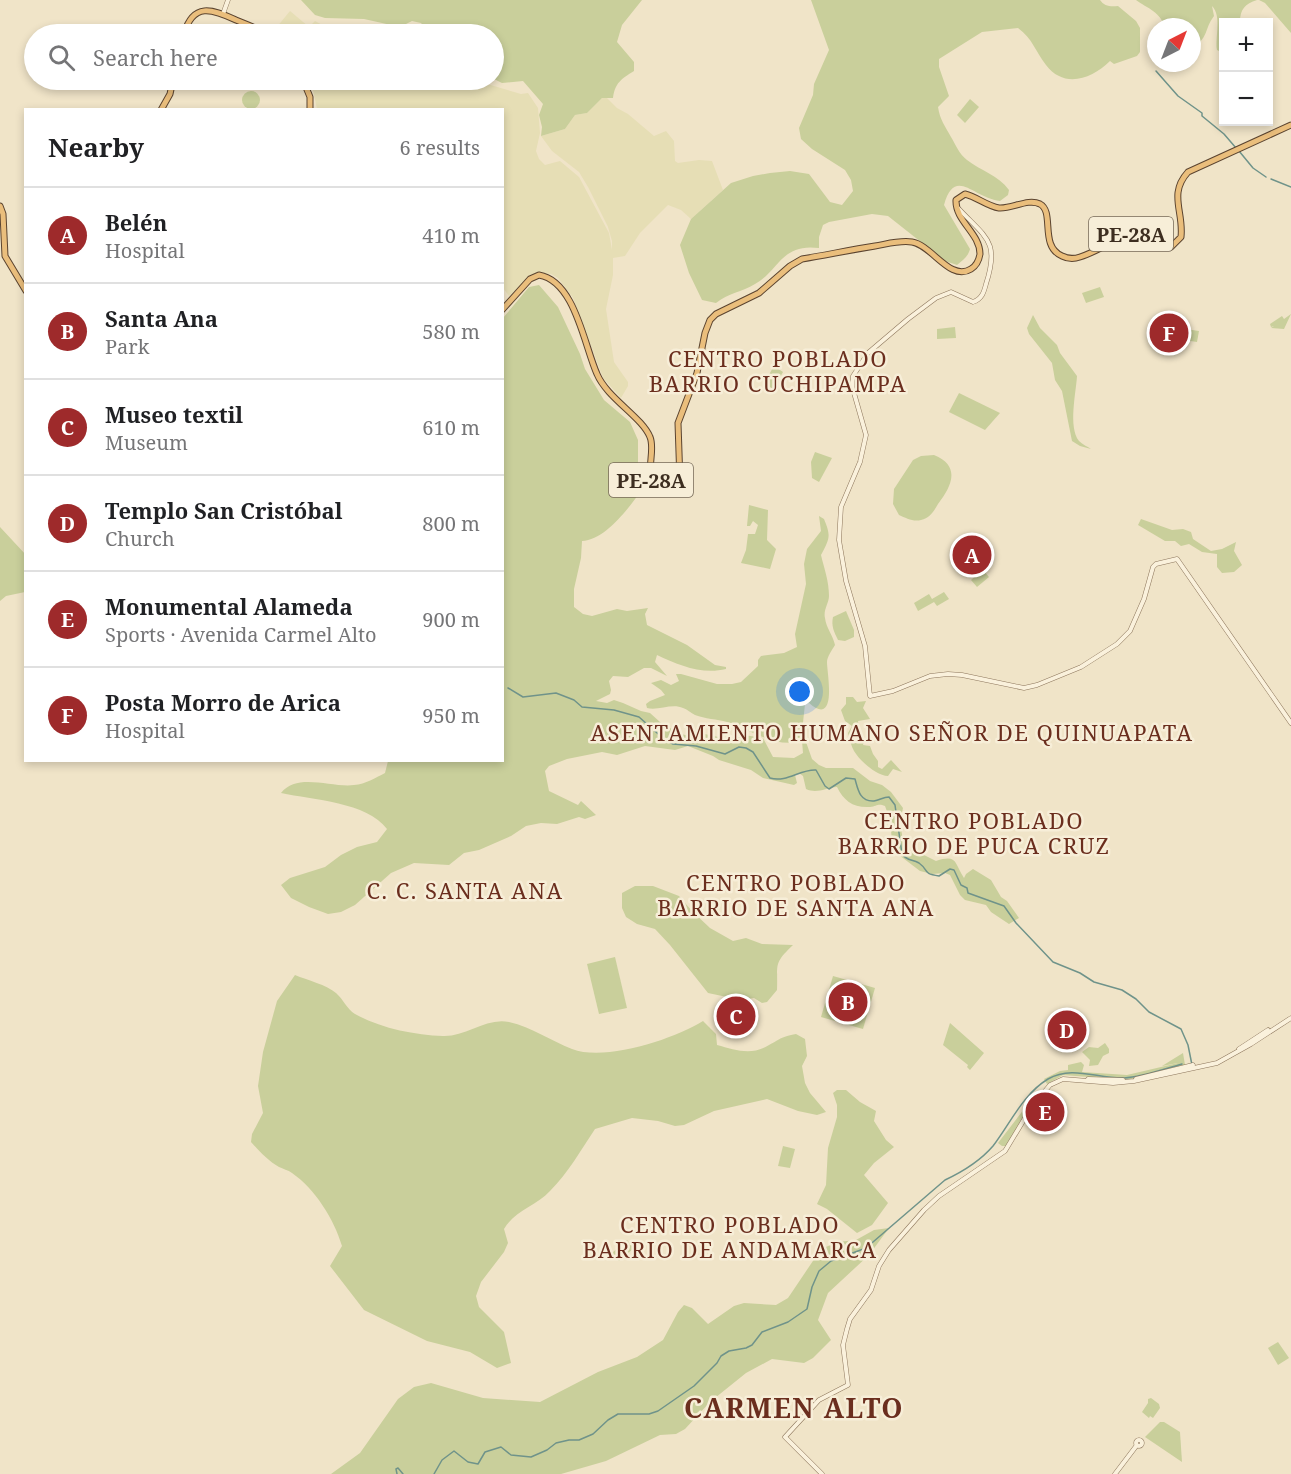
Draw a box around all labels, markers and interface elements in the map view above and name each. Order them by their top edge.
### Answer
north arrow [1147,18,1201,72]
map controls [1219,18,1273,126]
button: + [1219,18,1273,72]
search box [24,24,504,90]
icon: search [45,41,78,74]
text: Search here [93,42,218,72]
button: − [1219,72,1273,126]
text: Nearby [48,129,144,165]
text: 6 results [400,134,480,161]
text: Belén [105,207,167,237]
road number: PE-28A [1089,217,1173,251]
text: A [60,222,75,249]
text: 410 m [422,222,480,249]
text: Hospital [105,237,185,264]
text: Santa Ana [105,303,218,333]
pin: F [1150,310,1188,356]
text: B [61,318,74,345]
text: 580 m [422,318,480,345]
text: Park [105,333,149,360]
district label: CENTRO POBLADO BARRIO CUCHIPAMPA [649,343,907,398]
text: Museo textil [105,399,243,429]
text: C [61,414,74,441]
text: 610 m [422,414,480,441]
text: Museum [105,429,188,456]
road number: PE-28A [609,463,693,497]
text: Templo San Cristóbal [105,495,342,525]
text: D [60,510,75,537]
text: 800 m [422,510,480,537]
text: Church [105,525,175,552]
pin: A [952,532,992,578]
text: Monumental Alameda [105,591,353,621]
text: E [61,606,74,633]
text: 900 m [422,606,480,633]
text: Sports · Avenida Carmel Alto [105,621,377,648]
your location [785,677,814,706]
text: Posta Morro de Arica [105,687,341,717]
text: F [61,702,74,729]
text: 950 m [422,702,480,729]
text: Hospital [105,717,185,744]
district label: ASENTAMIENTO HUMANO SEÑOR DE QUINUAPATA [591,717,1193,747]
district label: CENTRO POBLADO BARRIO DE PUCA CRUZ [838,805,1110,860]
district label: CENTRO POBLADO BARRIO DE SANTA ANA [657,867,935,922]
district label: C. C. SANTA ANA [367,875,563,905]
pin: B [828,980,868,1024]
pin: C [716,994,756,1038]
pin: D [1048,1008,1086,1052]
pin: E [1026,1090,1064,1134]
district label: CENTRO POBLADO BARRIO DE ANDAMARCA [583,1209,877,1264]
district label: CARMEN ALTO [684,1389,904,1426]

